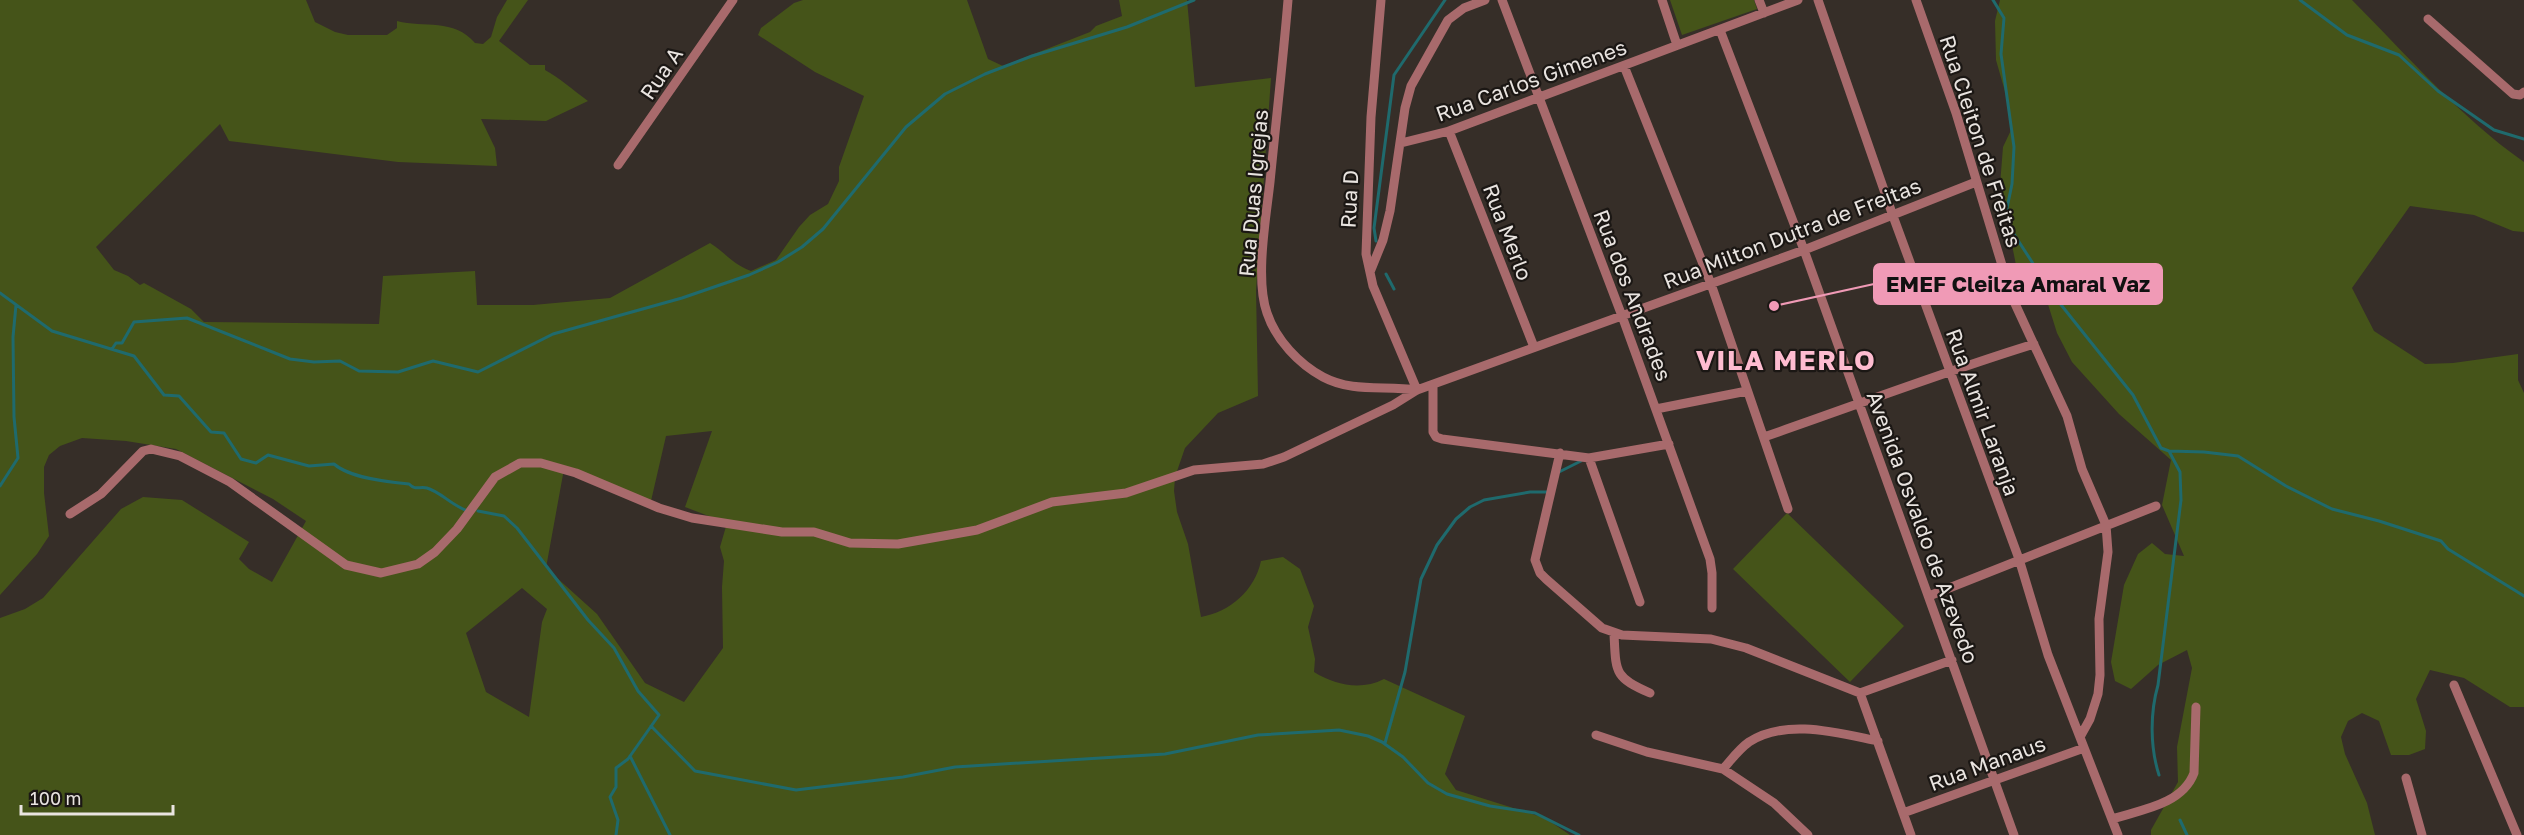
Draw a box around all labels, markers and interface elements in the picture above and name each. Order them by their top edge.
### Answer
street label: Rua Cleiton de Freitas [1934,32,2028,250]
street label: Rua Carlos Gimenes [1432,33,1630,127]
street label: Rua A [634,42,688,104]
street label: Rua Duas Igrejas [1233,108,1273,278]
street label: Rua D [1334,169,1364,229]
street label: Rua Milton Dutra de Freitas [1660,172,1924,294]
street label: Rua Merlo [1478,180,1538,284]
street label: Rua dos Andrades [1588,206,1678,384]
callout: EMEF Cleilza Amaral Vaz [1874,264,2162,304]
text: EMEF Cleilza Amaral Vaz [1886,270,2150,297]
street label: Rua Almir Laranja [1941,325,2025,499]
district label: VILA MERLO [1696,344,1876,376]
street label: Avenida Osvaldo de Azevedo [1862,387,1984,667]
street label: Rua Manaus [1925,730,2049,796]
scale bar [21,778,172,816]
text: 100 m [30,787,81,809]

